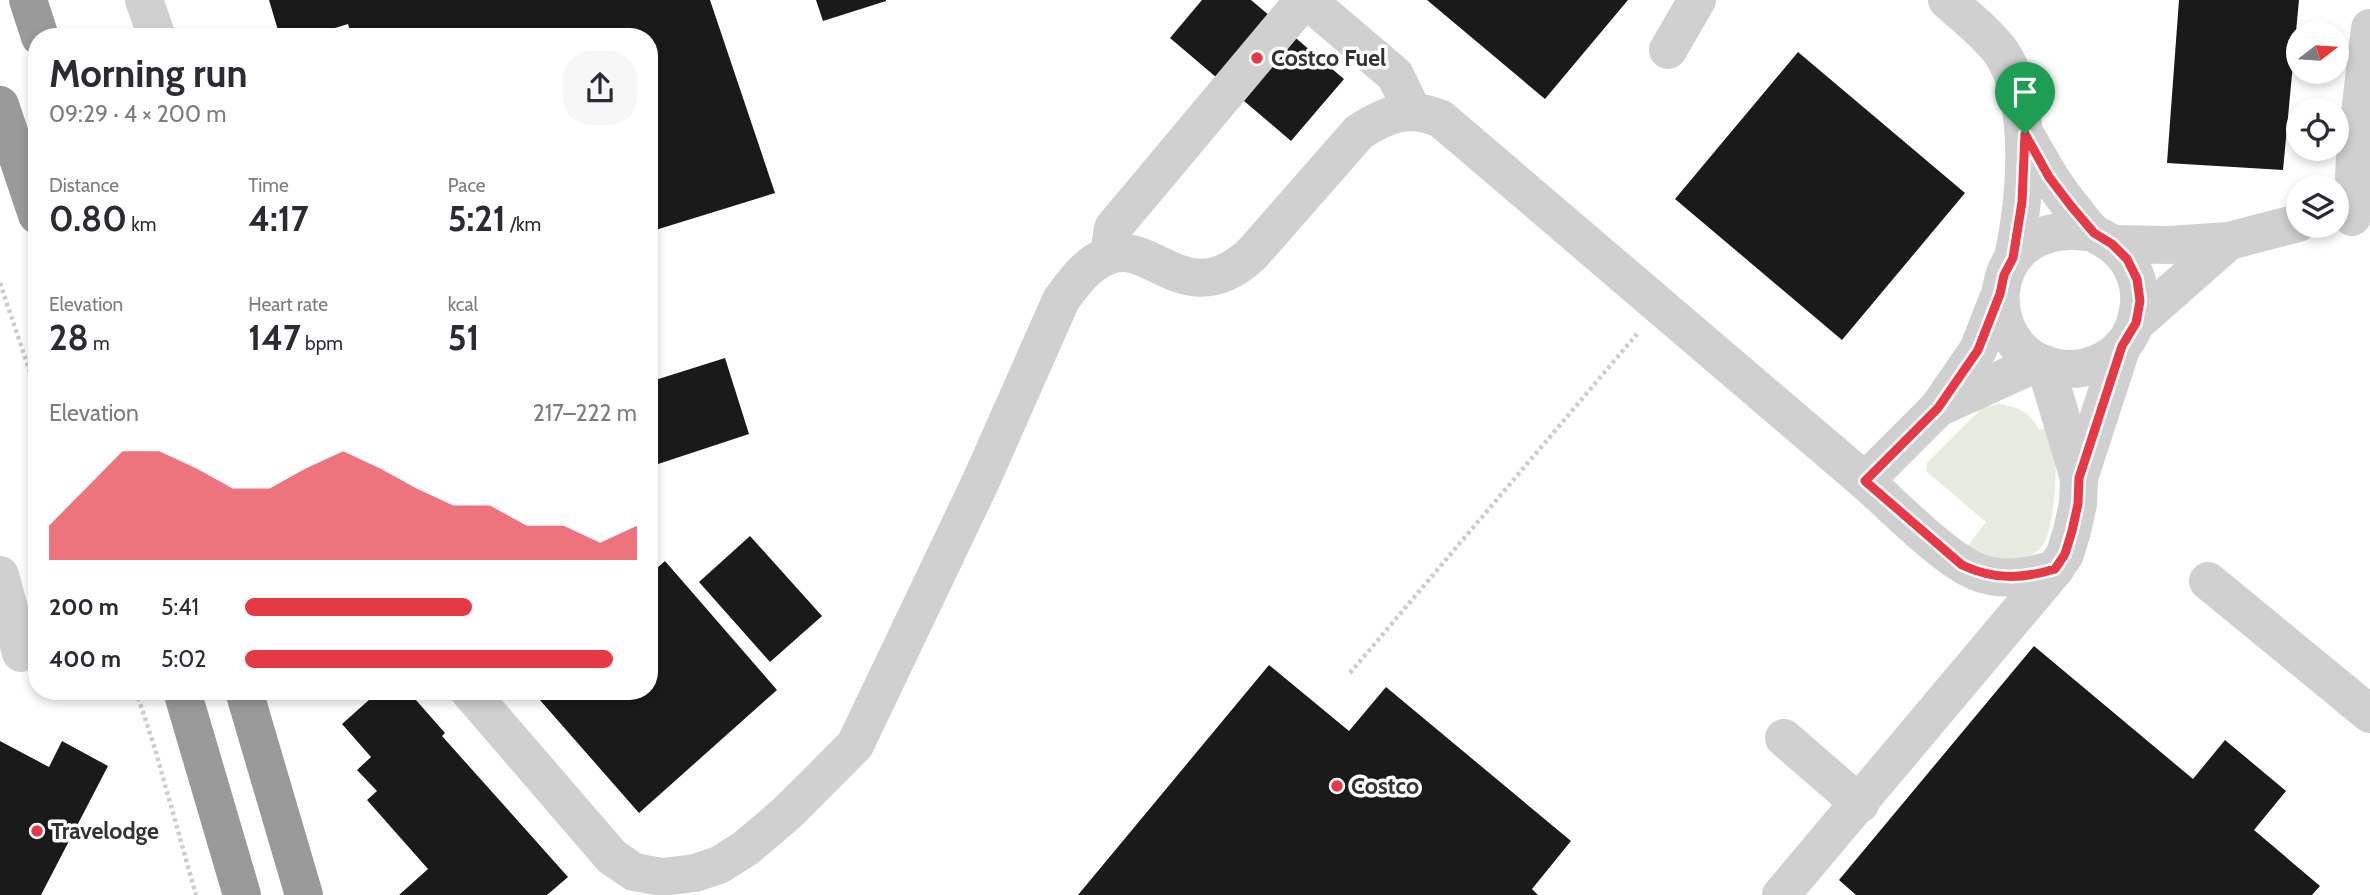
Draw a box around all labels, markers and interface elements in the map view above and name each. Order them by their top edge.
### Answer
north arrow [2286,21,2348,84]
map controls [2286,21,2349,238]
place label: Costco Fuel [1271,44,1386,72]
text: Morning run [49,50,248,97]
marker: Costco Fuel [1249,50,1265,66]
button: share [563,51,637,125]
pin [1995,62,2055,134]
icon: arrive [2006,73,2044,111]
button: locate [2286,98,2349,161]
text: 09:29 · 4 × 200 m [49,100,226,128]
text: Distance [49,174,119,197]
text: Time [248,174,289,197]
text: Pace [448,174,486,197]
button: layers [2286,175,2349,238]
text: 0.80 [49,197,127,240]
text: 4:17 [248,197,309,240]
text: 5:21 [448,197,506,240]
text: km [127,213,156,236]
text: /km [506,213,541,236]
text: Elevation [49,293,123,316]
text: Heart rate [248,293,328,316]
text: kcal [448,293,478,316]
text: 28 [49,316,89,359]
text: 147 [248,316,301,359]
text: 51 [448,316,479,359]
text: m [89,332,110,355]
text: bpm [301,332,343,355]
text: Elevation [49,399,139,427]
text: 217–222 m [533,399,637,427]
text: 200 m [49,593,119,621]
text: 5:41 [161,593,199,621]
text: 400 m [49,645,121,673]
text: 5:02 [161,645,206,673]
place label: Costco [1351,772,1419,800]
marker: Costco [1329,778,1345,794]
place label: Travelodge [51,817,159,845]
marker: Travelodge [29,823,45,839]

